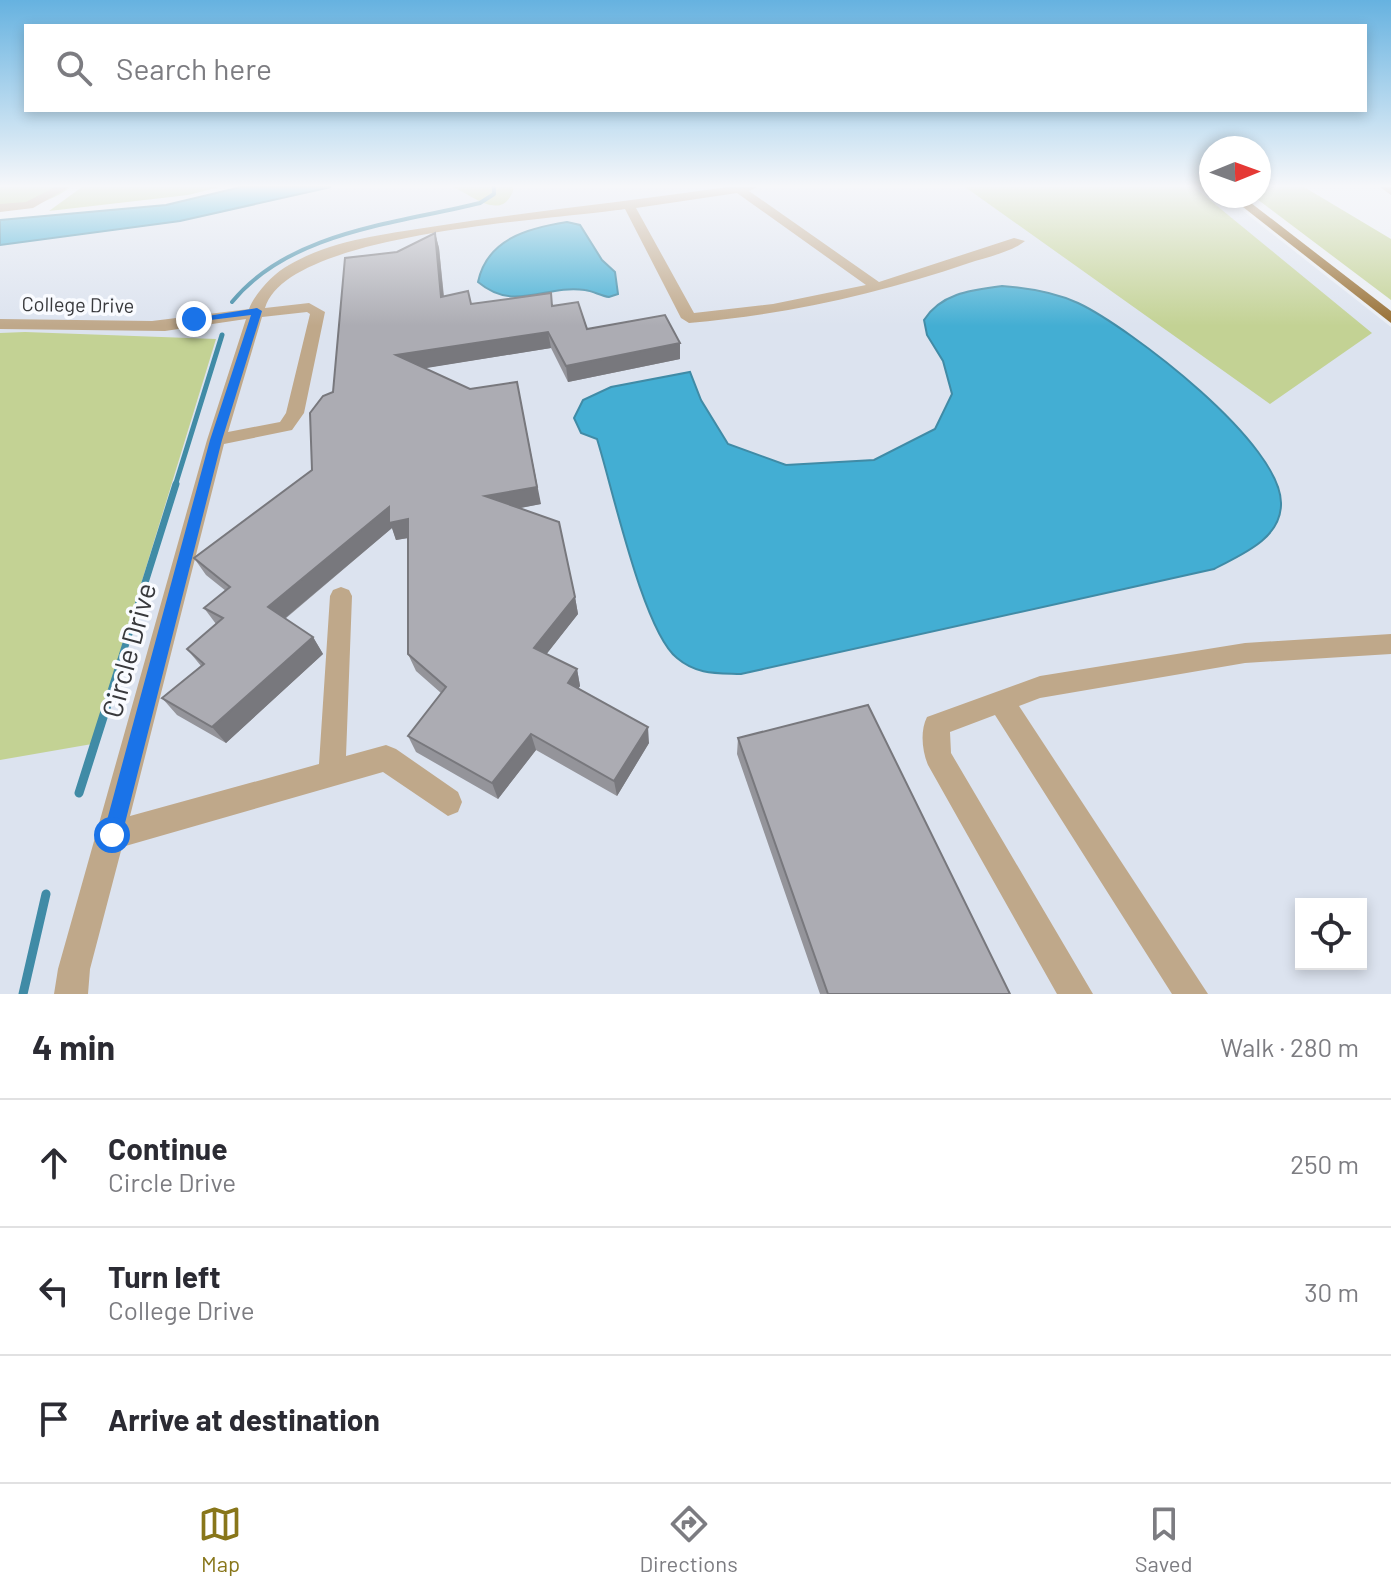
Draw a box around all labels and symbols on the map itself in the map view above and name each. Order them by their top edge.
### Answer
north arrow [1199,136,1271,208]
street label: College Drive [21,291,135,317]
route end [176,301,212,337]
street label: Circle Drive [94,579,162,721]
route start [94,817,130,853]

